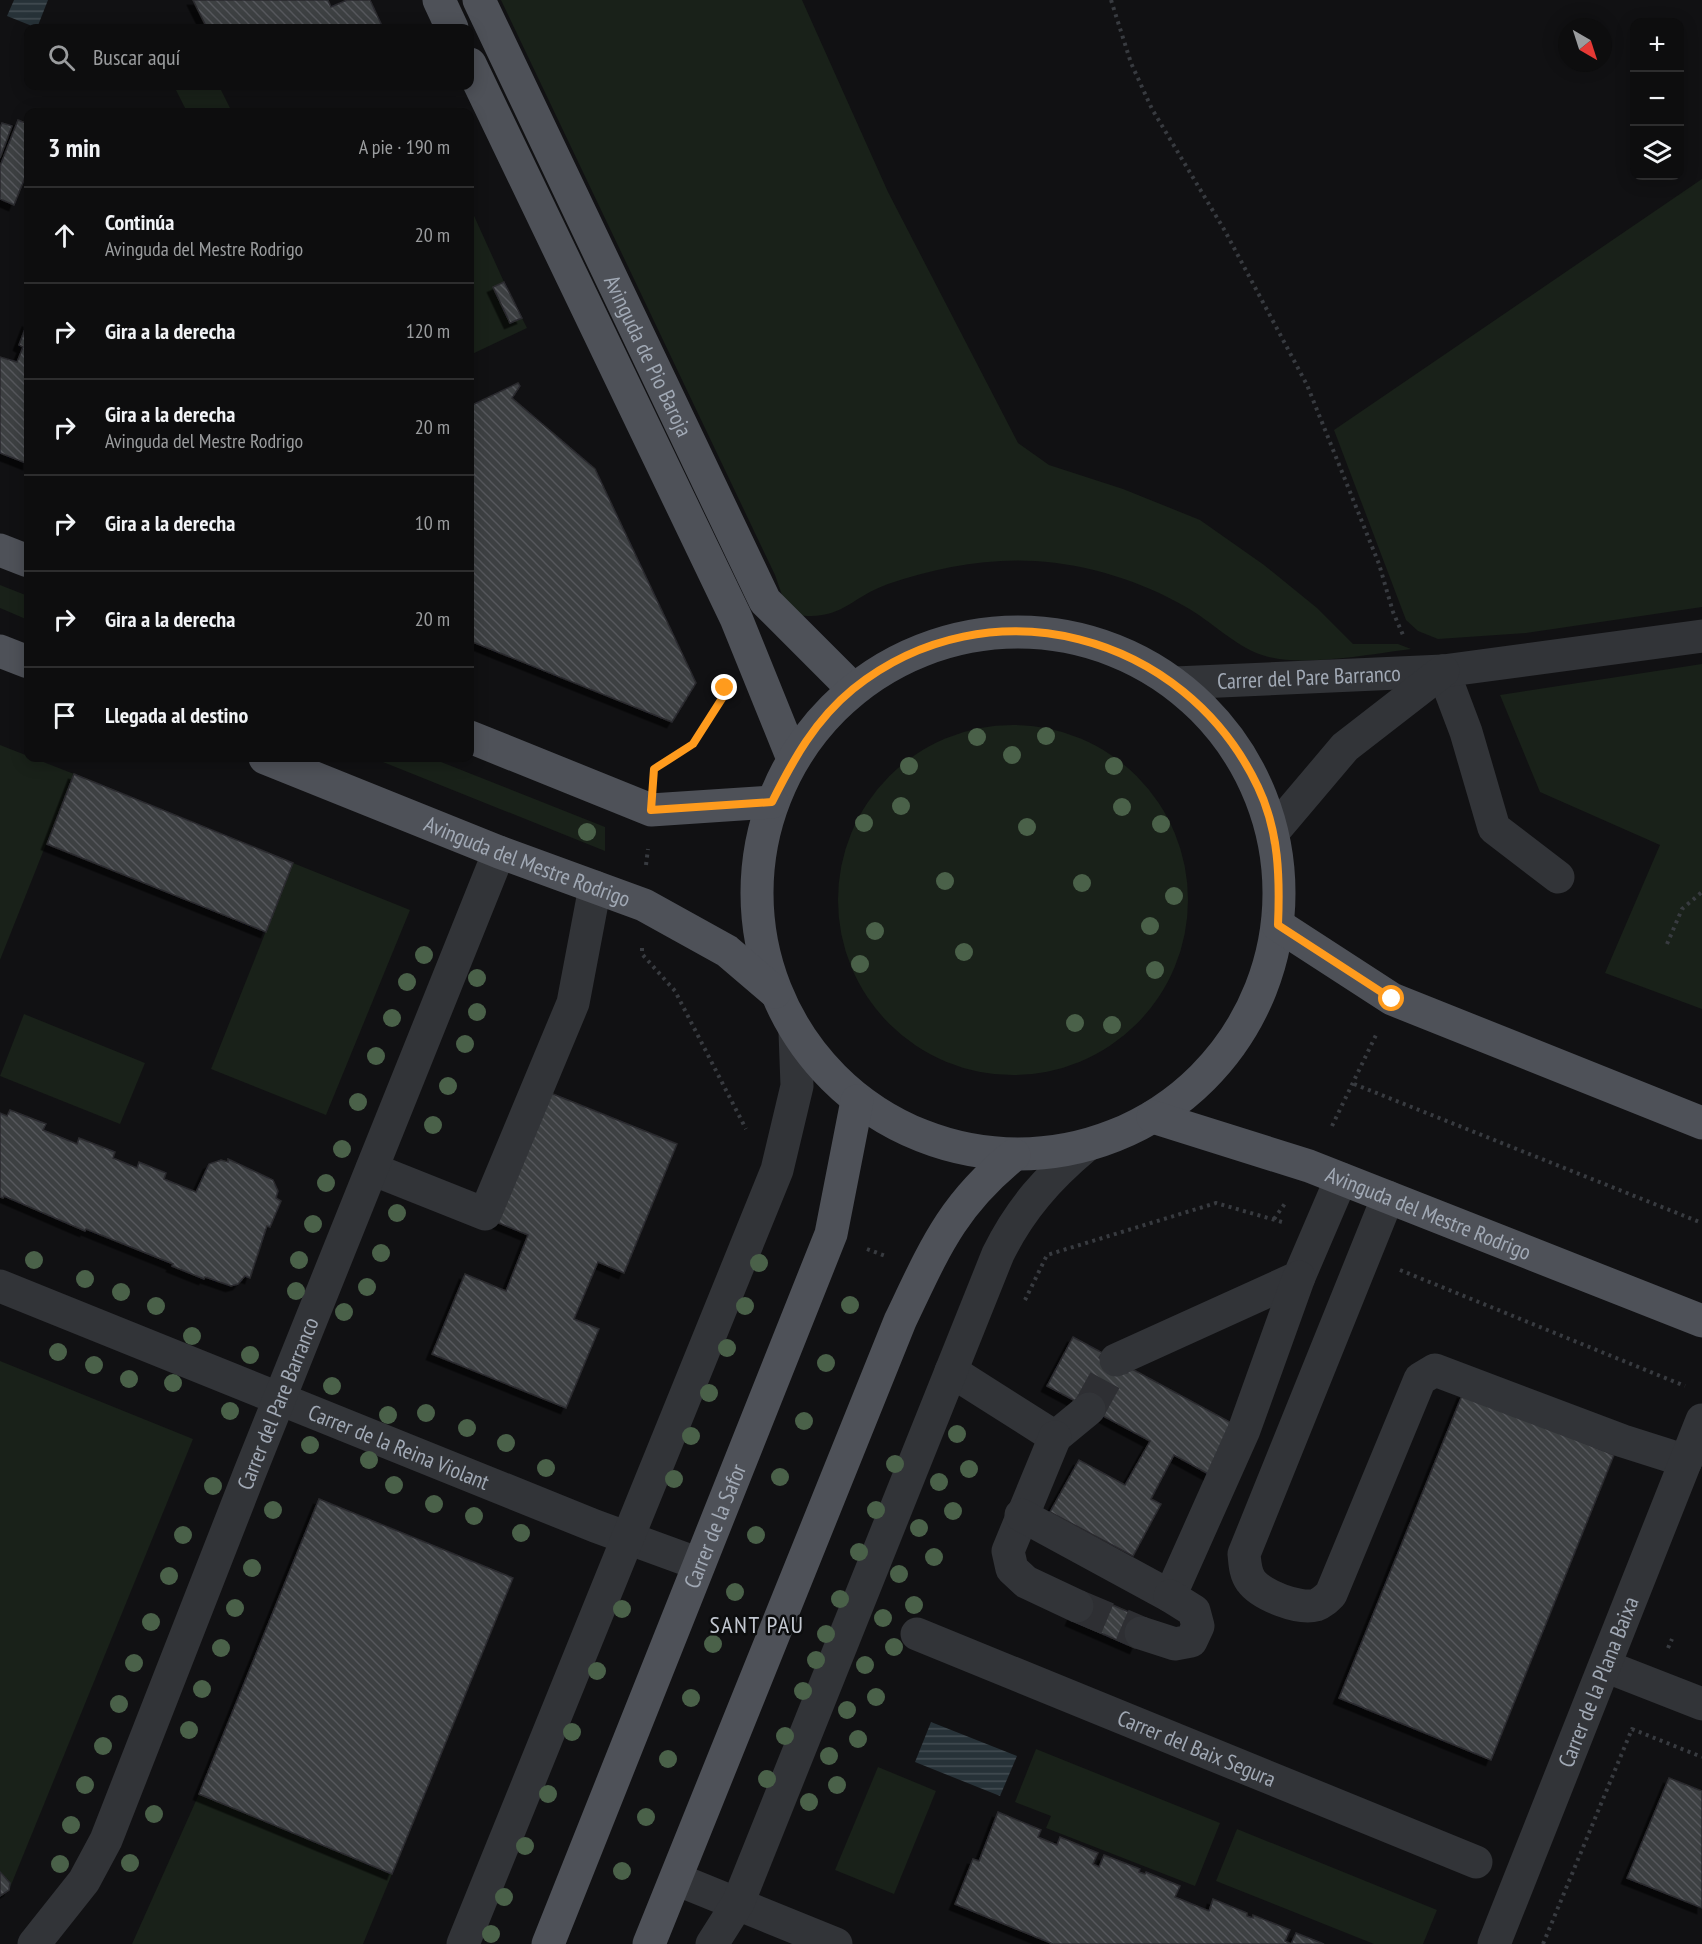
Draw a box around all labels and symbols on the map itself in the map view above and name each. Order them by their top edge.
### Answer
north arrow [1558,18,1612,72]
street label: Avinguda de Pio Baroja [598,271,699,441]
street label: Carrer del Pare Barranco [1217,659,1401,695]
route end [711,674,737,700]
street label: Avinguda del Mestre Rodrigo [420,809,634,913]
route start [1378,985,1404,1011]
street label: Avinguda del Mestre Rodrigo [1322,1160,1535,1266]
street label: Carrer del Pare Barranco [230,1313,325,1494]
street label: Carrer de la Reina Violant [304,1398,493,1496]
street label: Carrer de la Safor [677,1460,752,1592]
street label: Carrer de la Plana Baixa [1552,1592,1644,1771]
district label: SANT PAU [710,1609,805,1640]
street label: Carrer del Baix Segura [1113,1703,1280,1793]

